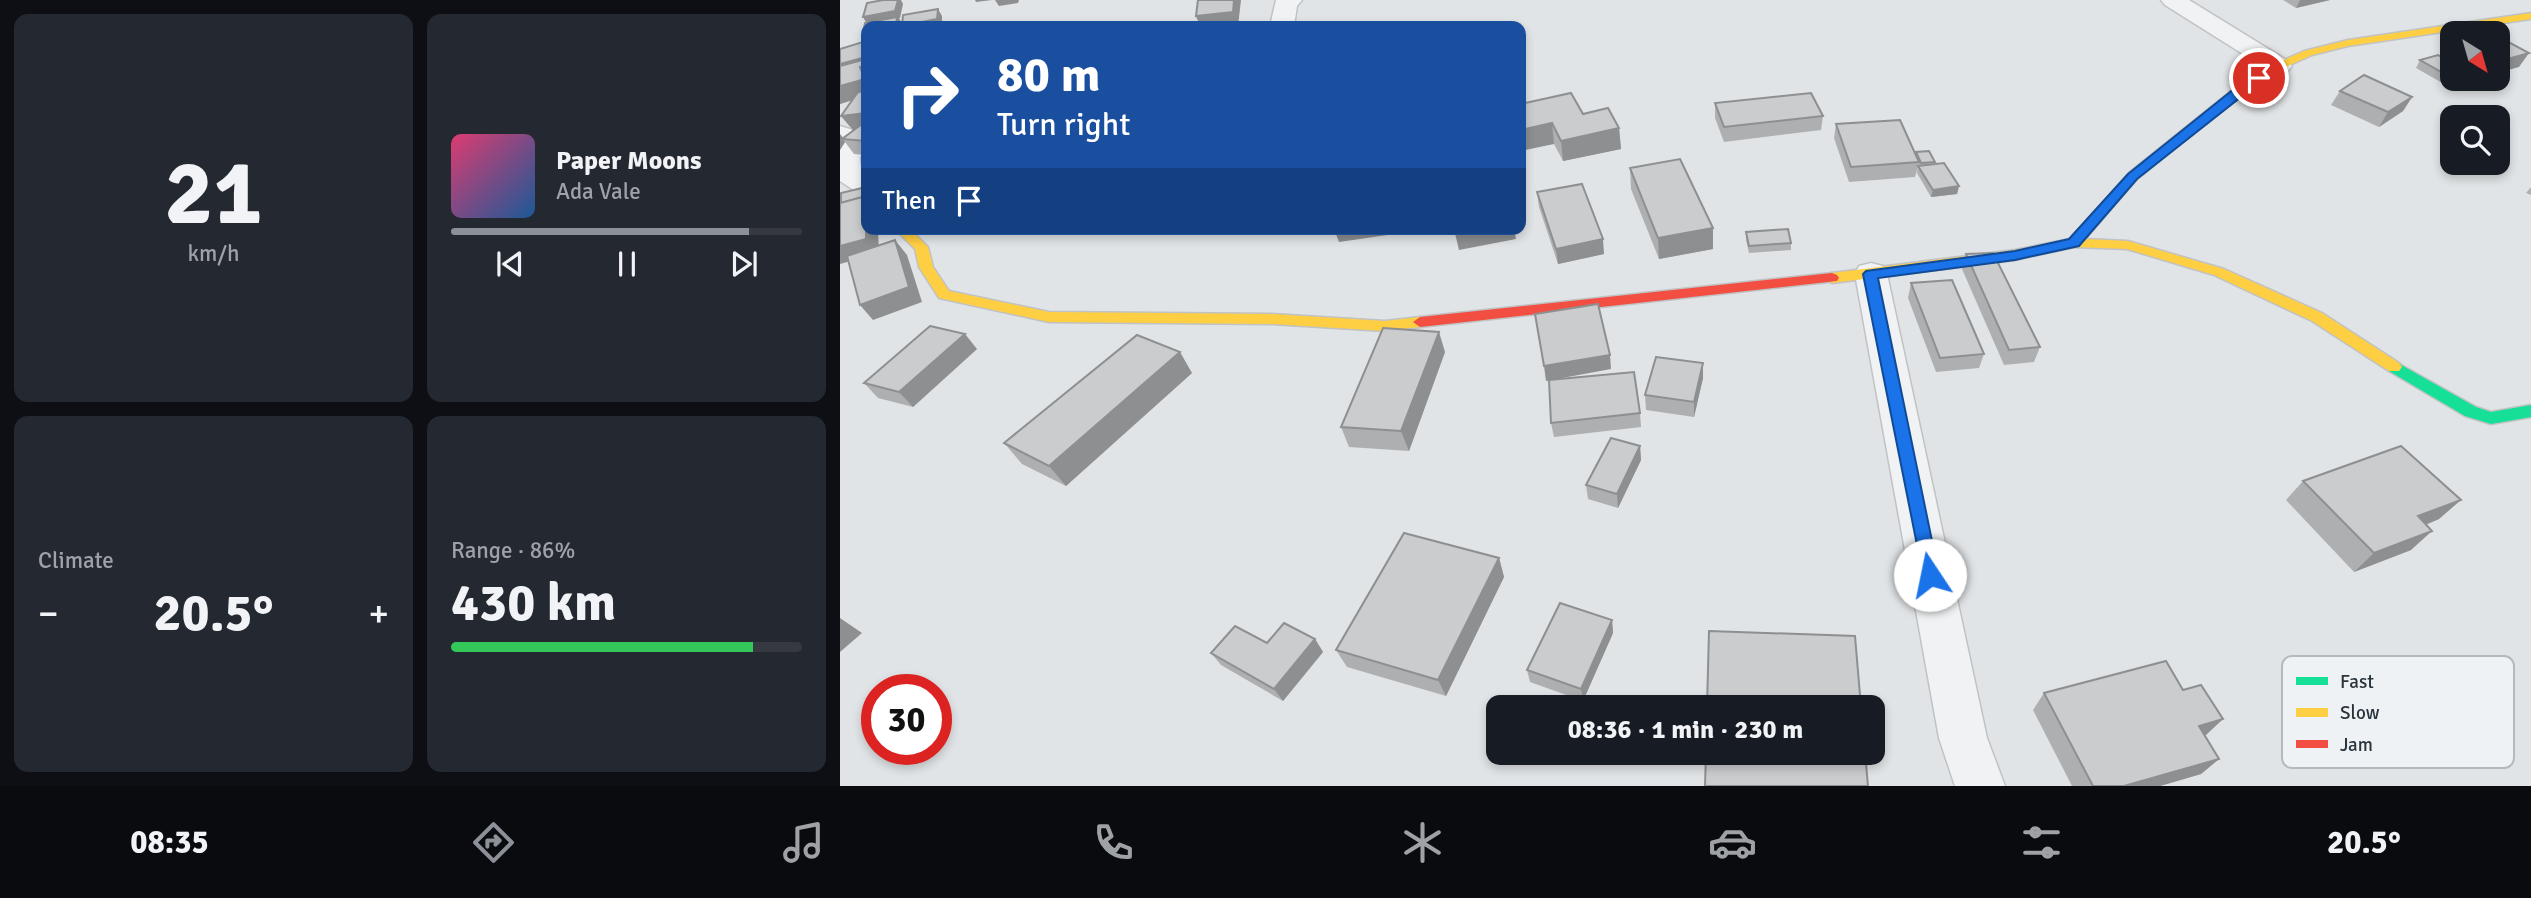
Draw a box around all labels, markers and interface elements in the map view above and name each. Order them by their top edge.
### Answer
north arrow [2440,21,2510,91]
map controls [2440,21,2510,175]
text: 80 m [997,45,1100,105]
pin [2229,48,2289,108]
icon: right [882,49,973,140]
icon: arrive [2240,59,2278,97]
text: Turn right [997,105,1130,144]
button: search [2440,105,2510,175]
text: 21 [164,137,263,250]
text: Paper Moons [556,145,702,177]
text: Ada Vale [556,177,641,206]
icon: arrive [950,182,988,220]
text: Then [882,185,936,217]
text: km/h [187,239,240,268]
icon: previous [491,245,529,283]
icon: pause [608,245,646,283]
icon: next [725,245,763,283]
text: Range · 86% [451,536,575,565]
position arrow [1893,538,1967,612]
text: Climate [38,546,114,575]
text: 430 km [451,571,616,635]
text: 20.5° [154,581,273,645]
text: − [38,590,59,637]
text: + [368,590,389,637]
legend [2282,656,2514,768]
text: Fast [2340,670,2374,694]
speed limit sign: 30 [861,674,952,765]
text: Slow [2340,701,2380,725]
text: 08:36 · 1 min · 230 m [1568,714,1803,746]
text: Jam [2340,733,2373,757]
icon: directions [469,818,518,867]
icon: music [779,818,828,867]
icon: phone [1089,818,1138,867]
icon: climate [1398,818,1447,867]
icon: car [1708,818,1757,867]
icon: filters [2017,818,2066,867]
text: 08:35 [130,823,209,862]
text: 20.5° [2327,823,2401,862]

